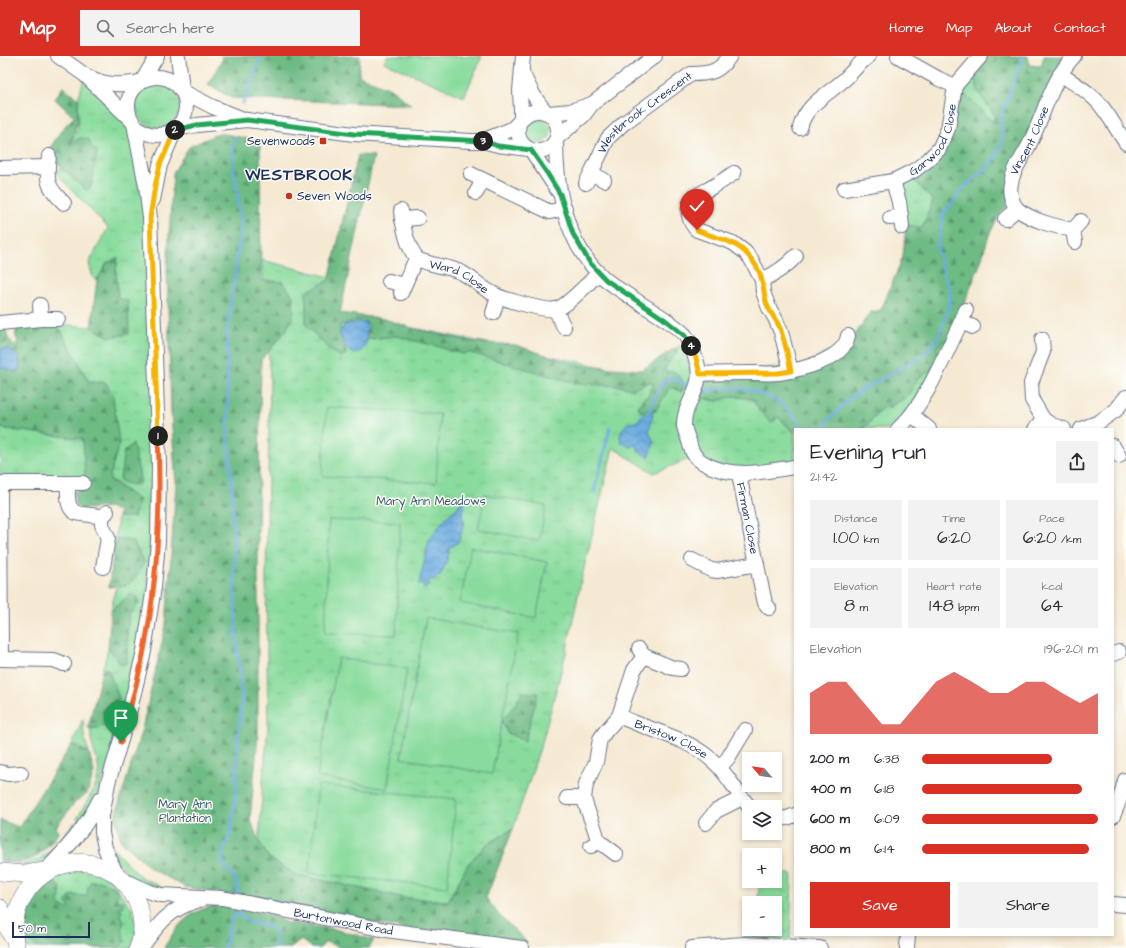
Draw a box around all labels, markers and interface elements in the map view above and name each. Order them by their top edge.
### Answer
search box [80,10,360,46]
text: Map [20,15,56,42]
icon: search [94,17,116,39]
text: Search here [126,18,215,39]
text: Home [889,18,924,38]
text: Map [946,18,972,38]
text: About [994,18,1032,38]
text: Contact [1054,18,1106,38]
street label: Westbrook Crescent [594,68,696,156]
street label: Garwood Close [906,102,961,181]
street label: Vincent Close [1006,103,1054,178]
pin: 2 [165,120,185,140]
text: 2 [172,122,178,137]
pin: 3 [473,131,493,151]
place label: Sevenwoods [247,133,315,150]
text: 3 [480,133,486,148]
marker: Sevenwoods [318,136,328,146]
district label: WESTBROOK [244,164,353,186]
place label: Seven Woods [297,188,372,205]
pin [680,189,714,230]
marker: Seven Woods [284,191,294,201]
icon: check [686,195,708,217]
street label: Ward Close [428,256,492,298]
pin: 4 [681,336,701,356]
text: 4 [687,338,695,353]
pin: 1 [148,426,168,446]
text: 1 [157,428,159,443]
text: Evening run [810,437,926,468]
button: share [1056,441,1098,483]
text: 21:42 [810,468,838,486]
street label: Firman Close [732,481,763,556]
park label: Mary Ann Meadows [376,493,486,511]
text: Distance [835,511,877,526]
text: Time [942,511,966,526]
text: Pace [1039,511,1065,526]
text: 1.00 [833,526,859,550]
text: 6:20 [937,526,971,550]
text: 6:20 [1023,526,1057,550]
text: km [859,532,879,547]
text: /km [1057,532,1081,547]
text: Elevation [834,579,878,594]
text: Heart rate [926,579,982,594]
text: kcal [1041,579,1063,594]
text: 8 [844,594,855,618]
text: 148 [929,594,954,618]
text: 64 [1041,594,1063,618]
text: m [855,600,868,615]
text: bpm [954,600,979,615]
text: Elevation [810,640,861,658]
text: 196–201 m [1044,640,1098,658]
pin [104,701,138,742]
icon: arrive [110,707,132,729]
street label: Bristow Close [632,715,712,763]
text: 200 m [810,750,849,768]
text: 6:38 [874,750,899,768]
north arrow [742,752,782,792]
map controls [742,752,782,936]
text: 400 m [810,780,851,798]
text: 6:18 [874,780,894,798]
park label: Mary Ann Plantation [158,796,212,827]
button: layers [742,800,782,840]
text: 600 m [810,810,850,828]
text: 6:09 [874,810,900,828]
text: 800 m [810,840,850,858]
text: 6:14 [874,840,895,858]
button: + [742,848,782,888]
button: Save [810,882,950,928]
button: Share [958,882,1098,928]
button: − [742,896,782,936]
street label: Burtonwood Road [292,904,394,940]
scale bar [12,920,90,939]
text: 50 m [18,921,46,936]

